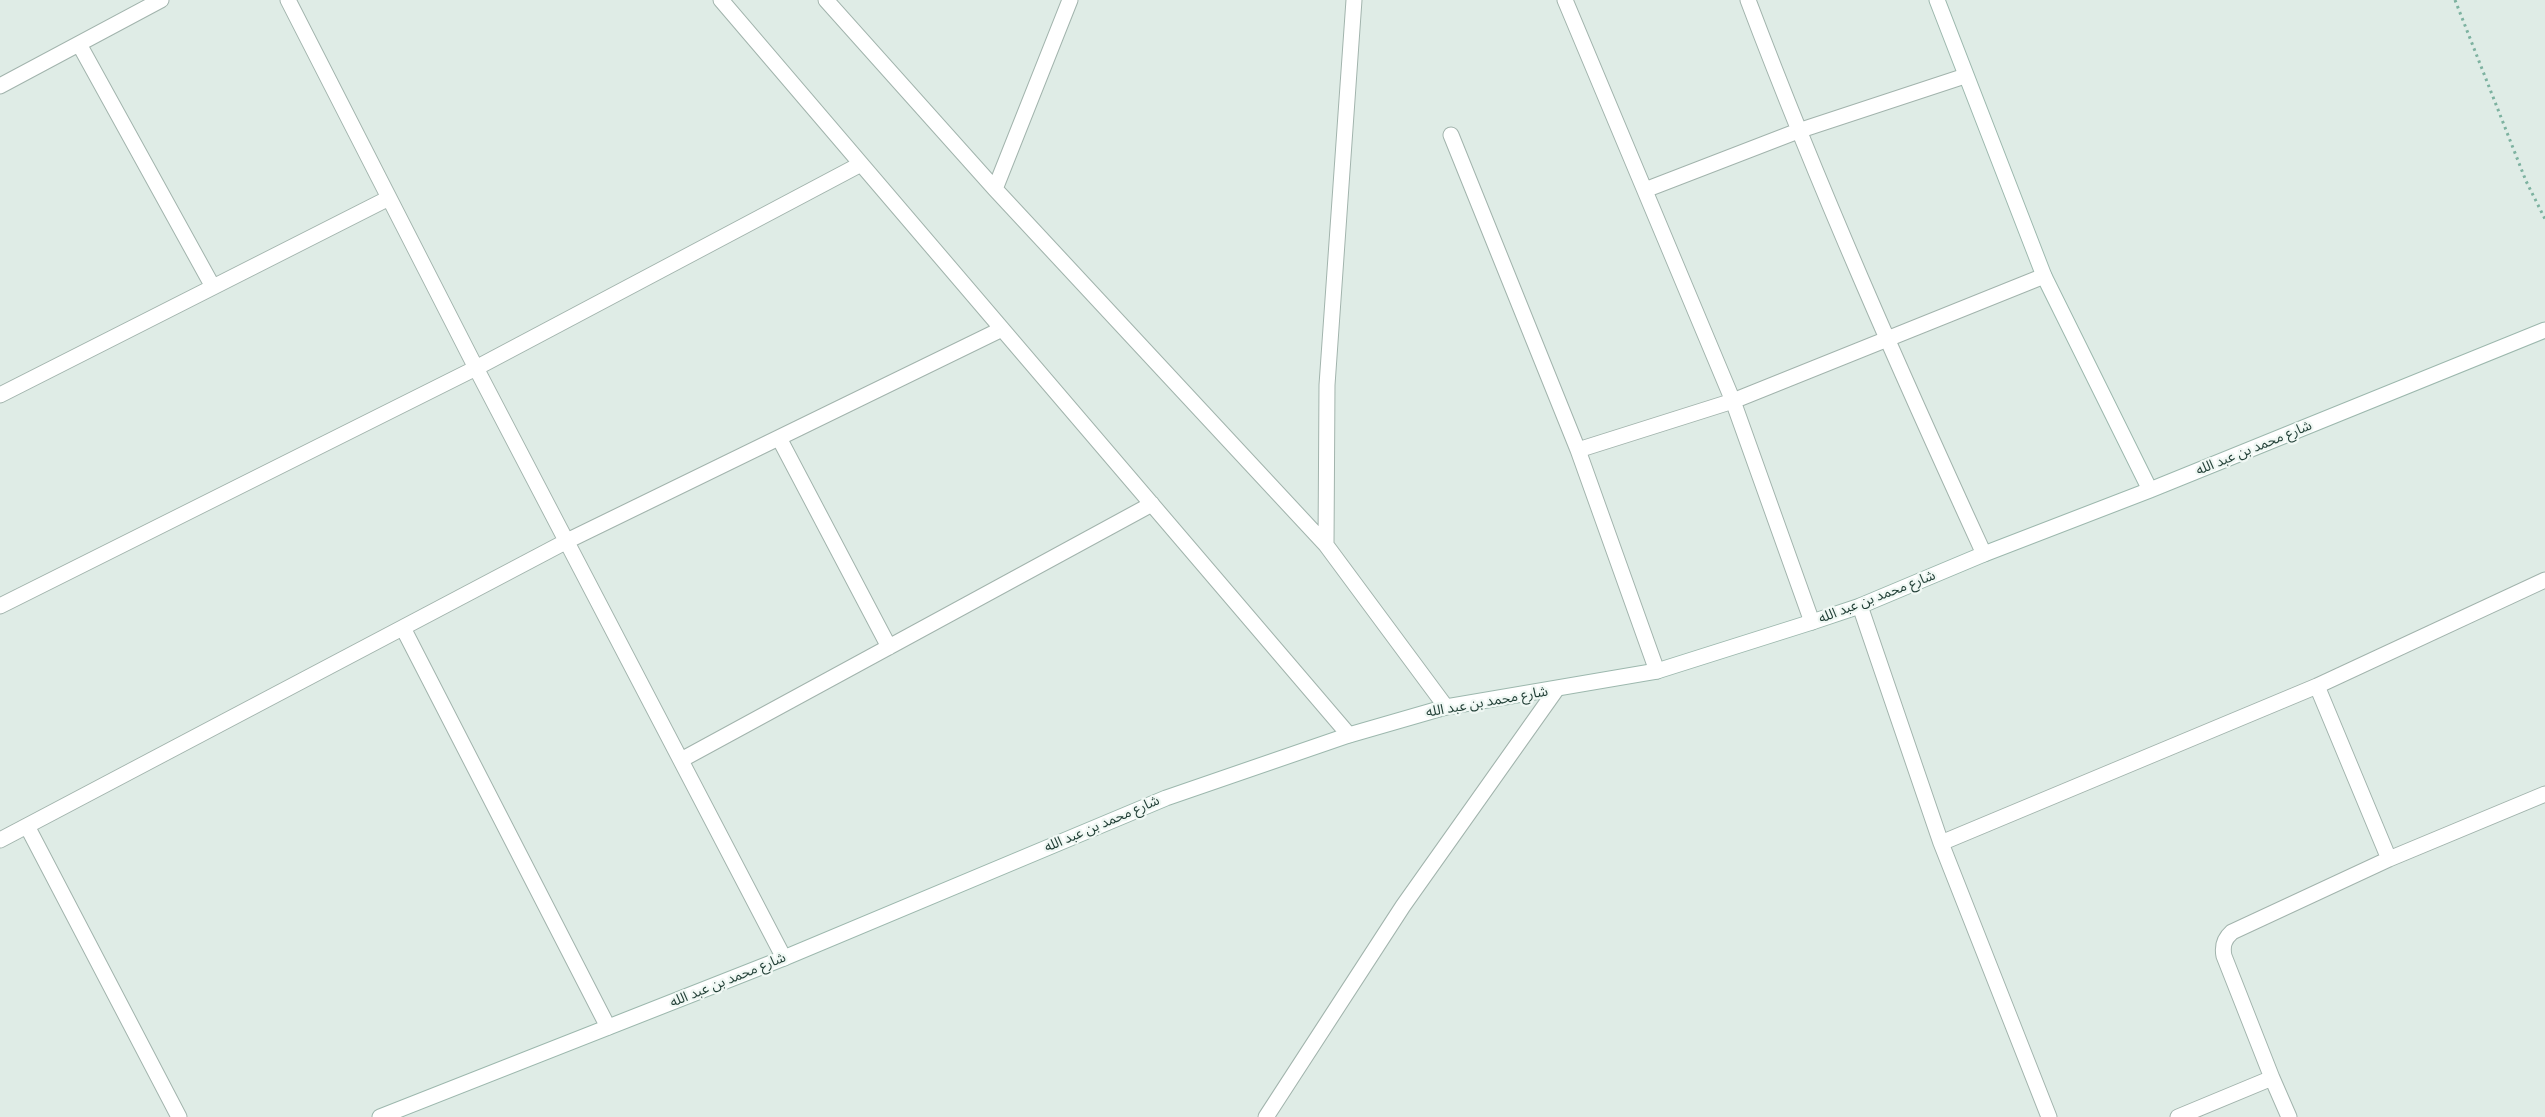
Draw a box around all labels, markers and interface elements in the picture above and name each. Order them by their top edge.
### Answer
street label: شارع محمد بن عبد الله [2194,417,2314,479]
street label: شارع محمد بن عبد الله [1816,567,1938,627]
street label: شارع محمد بن عبد الله [1425,683,1549,721]
street label: شارع محمد بن عبد الله [1042,792,1162,856]
street label: شارع محمد بن عبد الله [668,949,788,1011]

